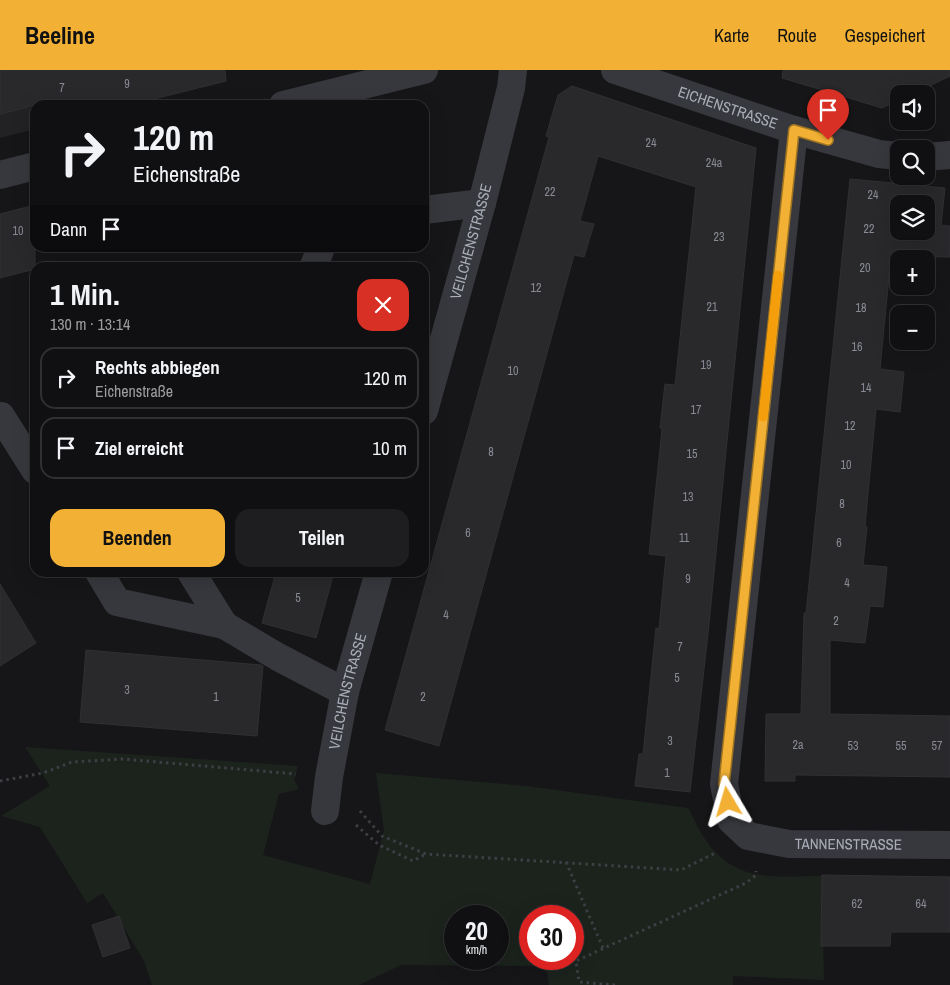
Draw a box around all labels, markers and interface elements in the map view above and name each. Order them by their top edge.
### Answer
text: Beeline [25,19,95,51]
text: Karte [714,23,749,48]
text: Route [777,23,817,48]
text: Gespeichert [845,23,925,48]
house number: 9 [124,76,130,92]
house number: 7 [59,80,65,96]
street label: EICHENSTRASSE [675,81,781,134]
map controls [890,85,935,350]
button: sound [890,85,935,130]
pin [807,89,849,140]
icon: arrive [814,96,842,124]
text: 120 m [133,114,214,161]
icon: right [50,120,115,185]
house number: 24 [646,135,657,151]
button: search [890,140,935,185]
house number: 24a [706,155,723,171]
text: Eichenstraße [133,159,240,189]
street label: VEILCHENSTRASSE [445,181,496,302]
house number: 22 [545,184,555,200]
house number: 24 [868,187,879,203]
button: layers [890,195,935,240]
icon: arrive [97,215,125,243]
text: Dann [50,216,87,242]
house number: 22 [864,221,874,237]
house number: 10 [13,223,23,239]
house number: 23 [714,229,724,245]
button: + [890,250,935,295]
house number: 20 [860,260,870,276]
text: 1 Min. [50,274,120,314]
button: close [357,279,409,331]
house number: 12 [531,280,541,296]
house number: 21 [707,299,718,315]
house number: 18 [856,300,866,316]
button: − [890,305,935,350]
text: 130 m · 13:14 [50,313,130,335]
house number: 16 [852,339,862,355]
text: Rechts abbiegen [95,354,220,380]
house number: 19 [701,357,711,373]
house number: 10 [508,363,518,379]
icon: right [52,364,80,392]
text: 120 m [364,365,407,391]
text: Eichenstraße [95,380,173,402]
house number: 14 [861,380,872,396]
house number: 17 [691,402,702,418]
house number: 12 [845,418,855,434]
icon: arrive [52,434,80,462]
text: Ziel erreicht [95,435,183,461]
text: 10 m [372,435,407,461]
house number: 8 [488,444,494,460]
house number: 15 [687,446,698,462]
house number: 10 [841,457,851,473]
house number: 13 [683,489,693,505]
house number: 8 [839,496,845,512]
button: Beenden [50,509,225,567]
button: Teilen [235,509,409,567]
house number: 6 [465,525,471,541]
house number: 11 [679,530,690,546]
house number: 6 [836,535,842,551]
house number: 9 [685,571,691,587]
house number: 4 [844,575,850,591]
house number: 5 [295,590,301,606]
house number: 4 [443,607,449,623]
house number: 2 [833,613,839,629]
street label: VEILCHENSTRASSE [323,630,371,751]
house number: 7 [677,639,683,655]
house number: 5 [674,670,680,686]
house number: 3 [124,682,130,698]
house number: 1 [213,689,219,705]
house number: 2 [420,689,426,705]
house number: 3 [667,733,673,749]
house number: 2a [793,737,804,753]
house number: 53 [848,738,858,754]
house number: 55 [896,738,907,754]
house number: 57 [932,738,943,754]
house number: 1 [664,765,670,781]
position arrow [701,775,753,827]
street label: TANNENSTRASSE [795,833,902,855]
house number: 62 [852,896,862,912]
house number: 64 [916,896,927,912]
speed limit sign: 30 [519,905,584,970]
text: 20 [465,914,488,948]
text: km/h [466,942,487,958]

